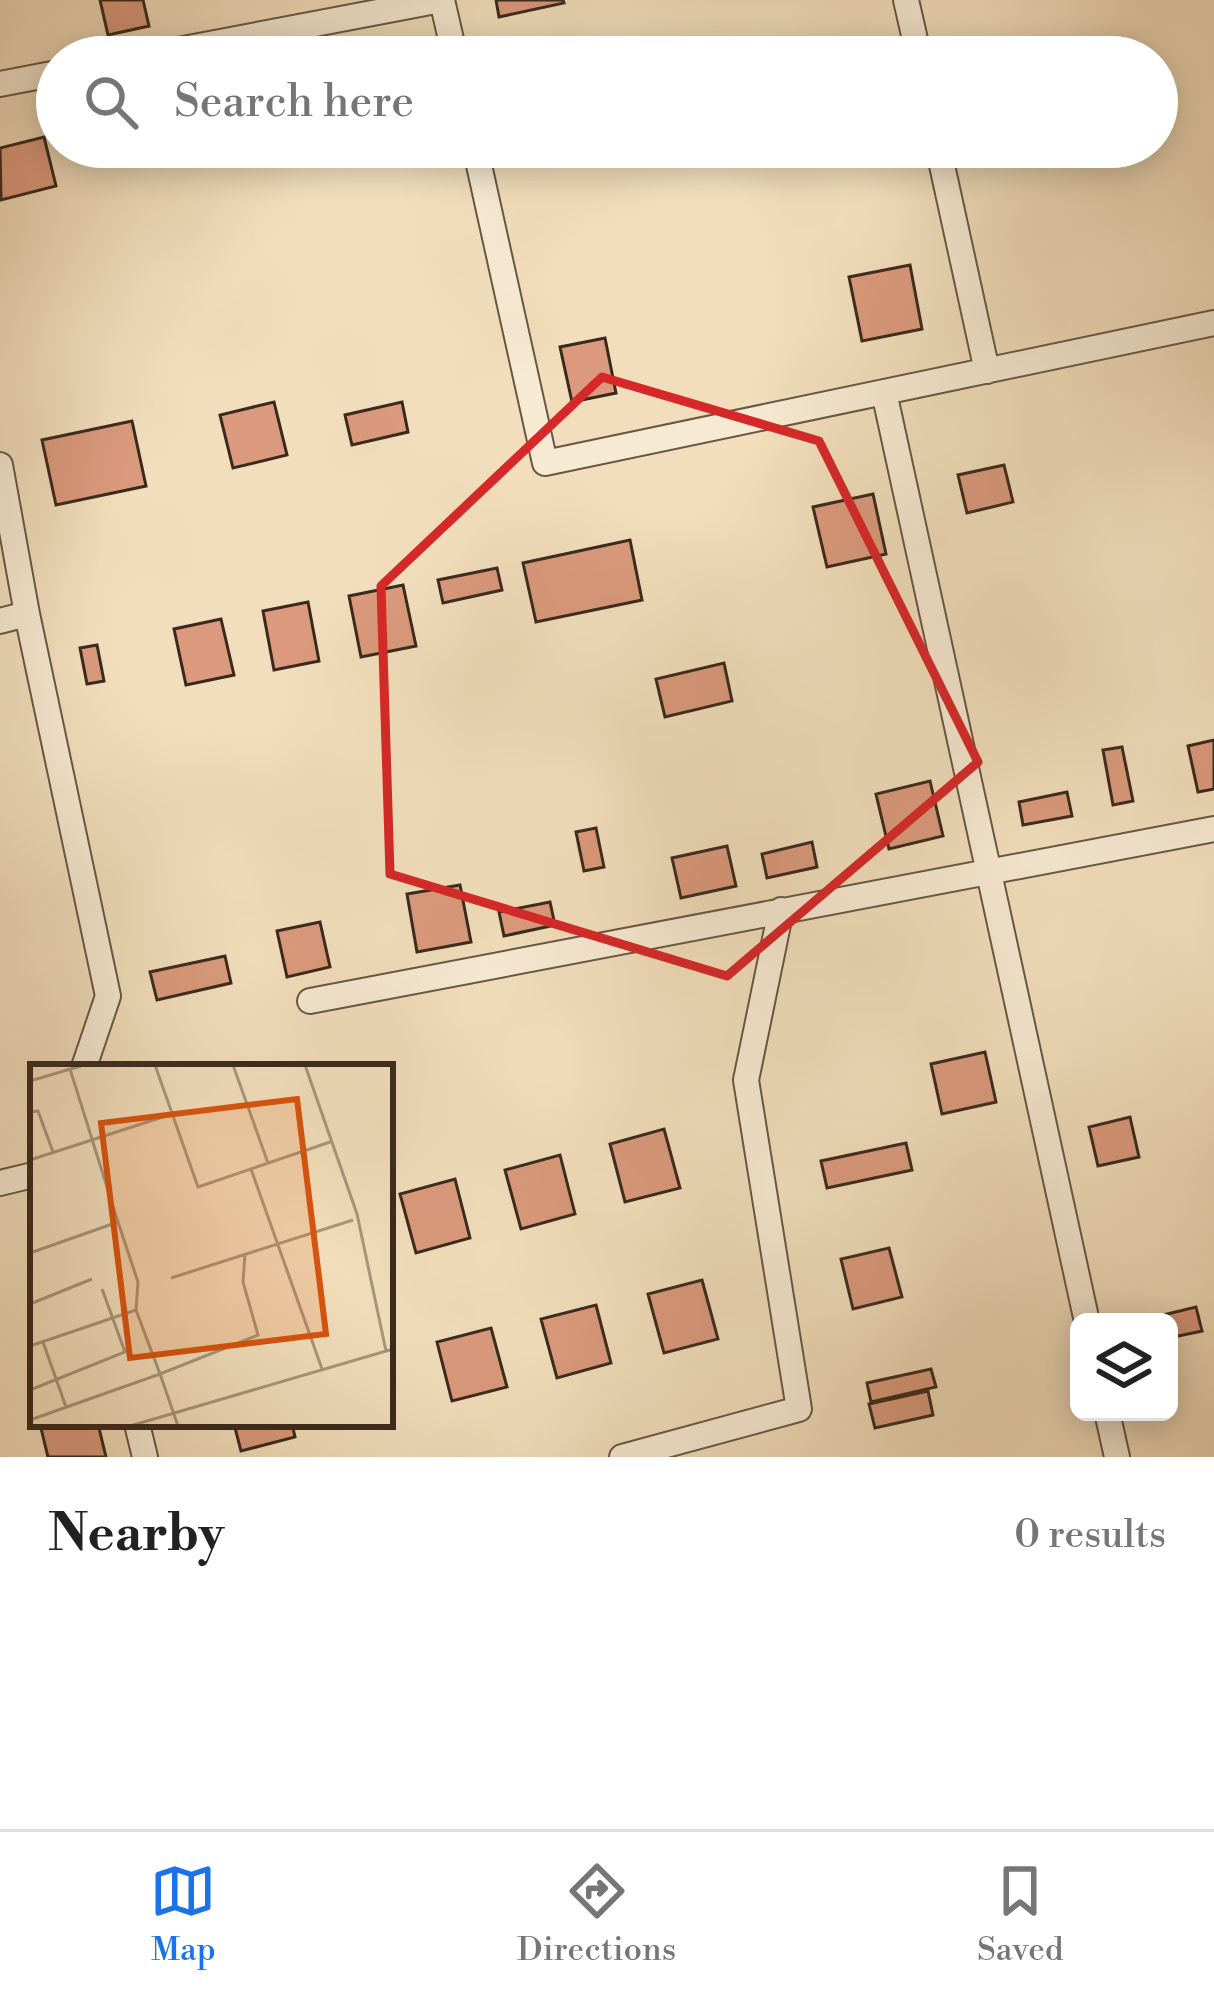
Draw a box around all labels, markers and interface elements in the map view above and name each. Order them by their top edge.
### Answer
search box [36,36,1178,168]
icon: search [78,69,144,135]
text: Search here [174,74,414,131]
inset map [30,1064,393,1427]
map controls [1070,1313,1178,1421]
button: layers [1070,1313,1178,1421]
text: Nearby [48,1503,224,1567]
text: 0 results [1014,1511,1166,1560]
tab: Map [150,1858,216,1971]
tab: Directions [517,1858,676,1971]
tab: Saved [977,1858,1064,1971]

